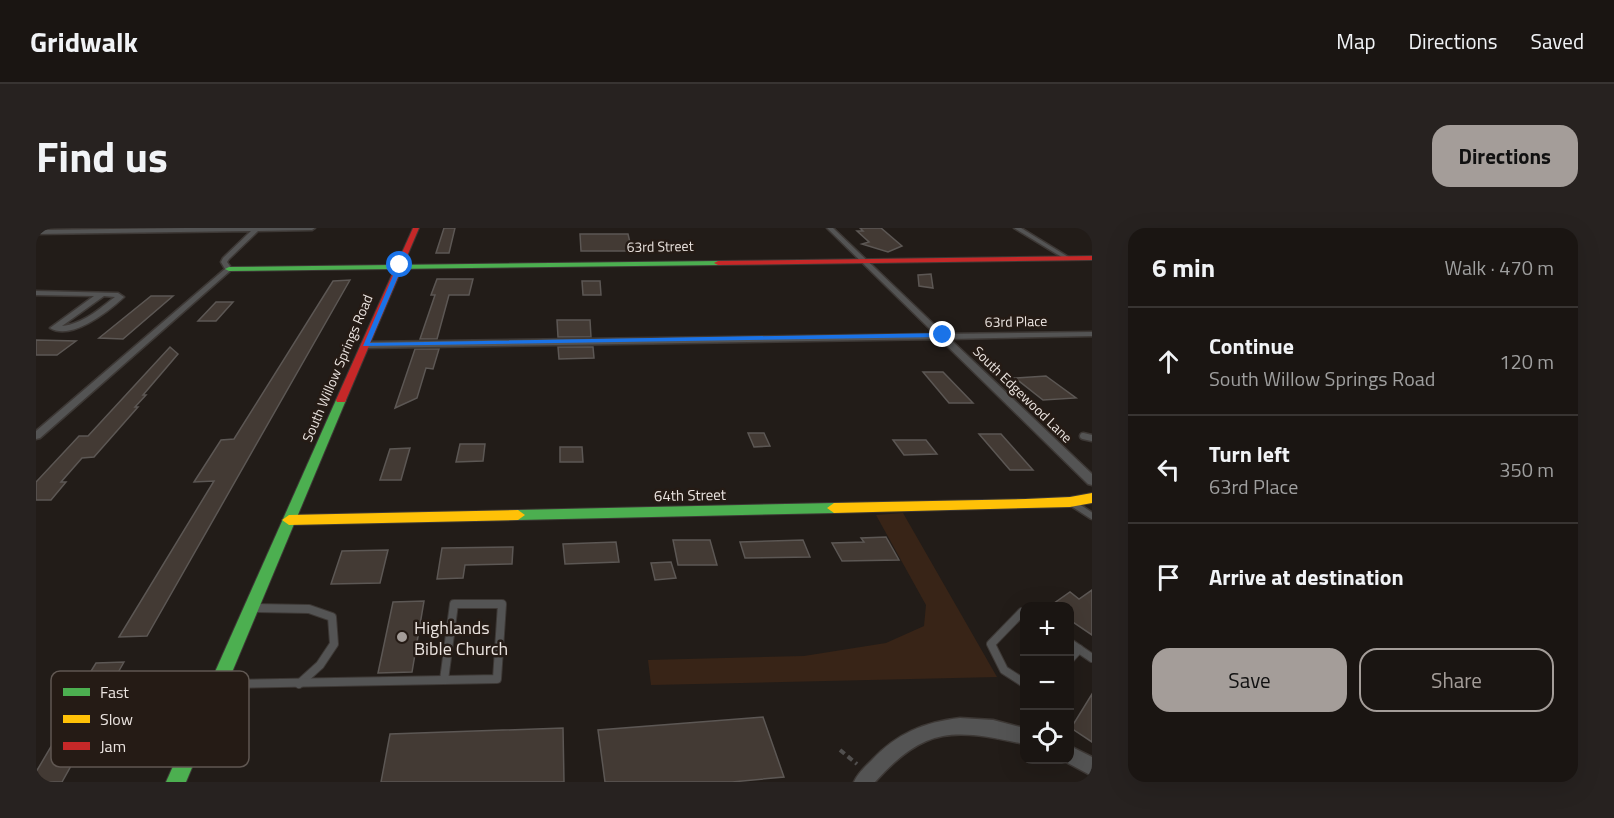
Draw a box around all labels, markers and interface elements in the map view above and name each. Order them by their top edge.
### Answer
text: Gridwalk [30,20,138,63]
text: Map [1336,25,1376,57]
text: Directions [1409,25,1498,57]
text: Saved [1531,25,1584,57]
text: Find us [36,124,168,188]
button: Directions [1432,125,1578,187]
street label: 63rd Street [626,235,694,257]
text: 6 min [1152,248,1215,287]
route start [386,251,412,277]
text: Walk · 470 m [1445,252,1554,283]
street label: South Willow Springs Road [296,291,378,445]
street label: 63rd Place [985,310,1047,332]
route end [929,321,955,347]
text: Continue [1209,329,1294,363]
street label: South Edgewood Lane [968,341,1078,447]
icon: ahead [1152,345,1185,378]
text: 120 m [1499,346,1554,377]
text: South Willow Springs Road [1209,363,1435,394]
text: Turn left [1209,437,1290,471]
icon: left [1152,453,1185,486]
text: 350 m [1499,454,1554,485]
text: 63rd Place [1209,471,1298,502]
street label: 64th Street [654,483,727,507]
text: Arrive at destination [1209,560,1404,594]
icon: arrive [1152,561,1185,594]
map controls [1020,602,1074,764]
button: + [1020,602,1074,656]
place label: Highlands Bible Church [414,614,508,662]
marker: Highlands Bible Church [395,630,409,644]
button: Save [1152,648,1347,712]
button: Share [1359,648,1554,712]
button: − [1020,656,1074,710]
legend [51,671,249,767]
text: Fast [100,680,129,704]
text: Slow [100,707,133,731]
button: locate [1020,710,1074,764]
text: Jam [100,734,126,758]

